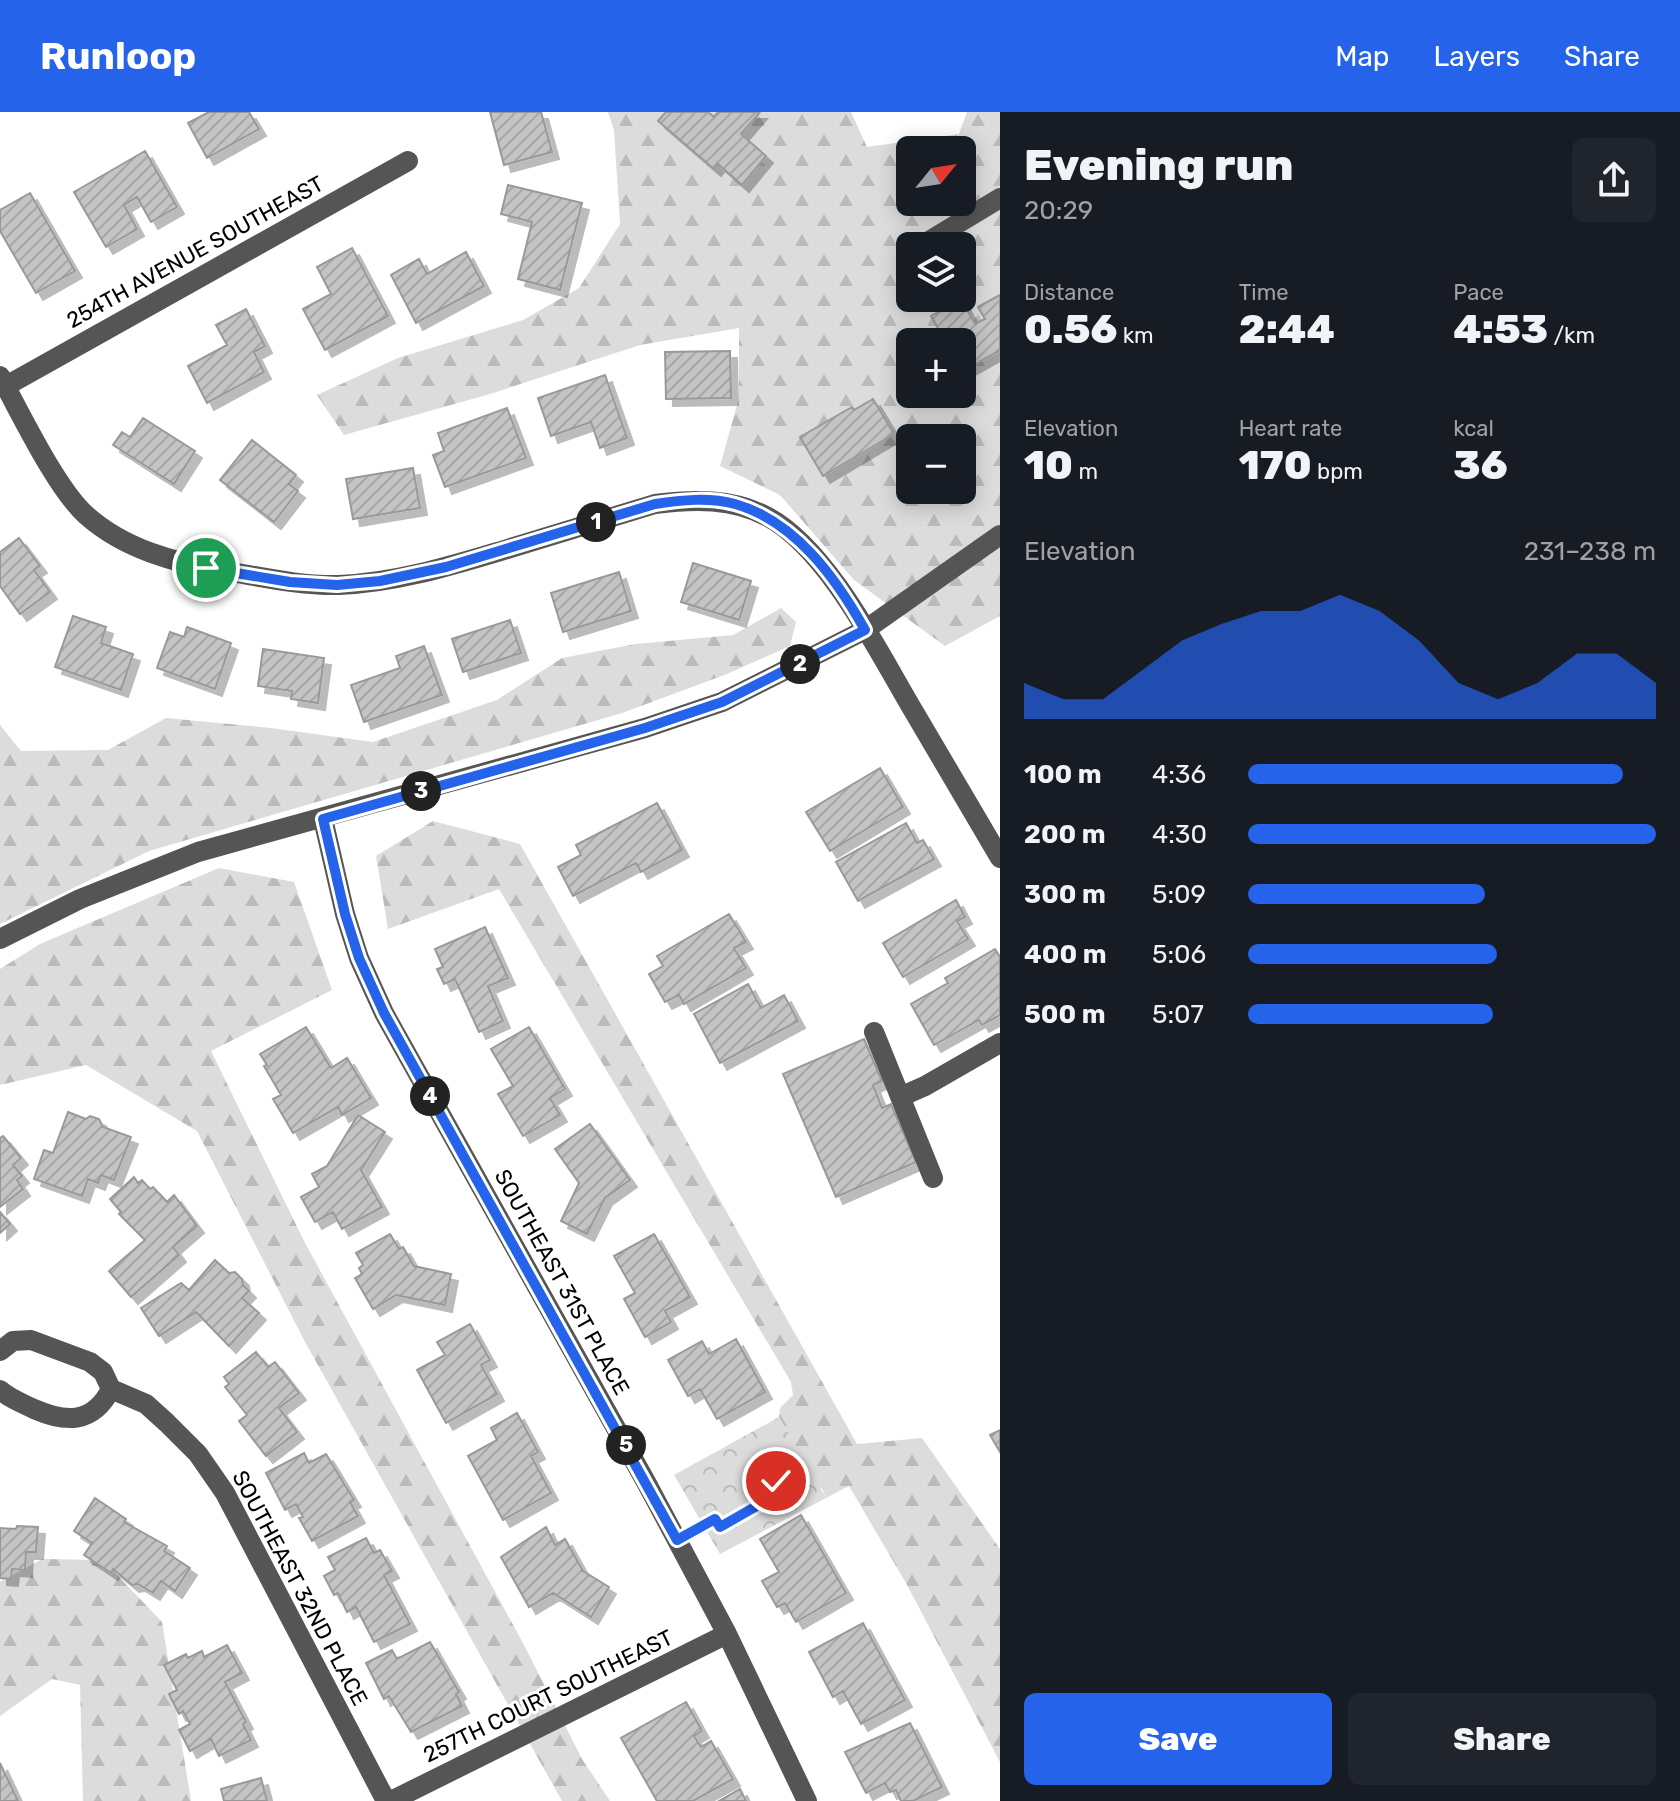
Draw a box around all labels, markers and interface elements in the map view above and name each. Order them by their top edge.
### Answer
text: Runloop [40,33,196,79]
text: Map [1335,40,1390,73]
text: Layers [1434,40,1520,73]
text: Share [1564,40,1640,73]
north arrow [896,136,976,216]
map controls [896,136,976,504]
button: share [1572,138,1656,222]
text: Evening run [1024,139,1293,191]
street label: 254TH AVENUE SOUTHEAST [62,170,329,334]
text: 20:29 [1024,195,1093,226]
button: layers [896,232,976,312]
text: Distance [1024,279,1114,306]
text: Time [1239,279,1289,306]
text: Pace [1453,279,1504,306]
text: 0.56 [1024,306,1117,353]
text: 2:44 [1239,306,1335,353]
text: 4:53 [1453,306,1548,353]
text: km [1117,322,1154,349]
text: /km [1548,322,1595,349]
button: + [896,328,976,408]
text: Elevation [1024,415,1118,442]
text: Heart rate [1239,415,1342,442]
text: kcal [1453,415,1494,442]
button: − [896,424,976,504]
text: 10 [1024,442,1073,489]
text: 170 [1239,442,1312,489]
text: 36 [1453,442,1508,489]
text: m [1073,458,1098,485]
text: bpm [1312,458,1363,485]
pin: 1 [576,502,616,542]
text: 1 [591,508,601,535]
pin [172,534,240,602]
text: Elevation [1024,536,1135,567]
text: 231–238 m [1524,536,1656,567]
icon: arrive [184,546,228,590]
pin: 2 [780,644,820,684]
text: 2 [793,650,807,677]
text: 100 m [1024,759,1102,790]
text: 4:36 [1152,759,1206,790]
pin: 3 [401,771,441,811]
text: 3 [414,777,428,804]
text: 200 m [1024,819,1106,850]
text: 4:30 [1152,819,1207,850]
text: 300 m [1024,879,1106,910]
text: 5:09 [1152,879,1206,910]
text: 400 m [1024,939,1106,970]
text: 5:06 [1152,939,1206,970]
text: 500 m [1024,999,1106,1030]
text: 5:07 [1152,999,1204,1030]
pin: 4 [410,1076,450,1116]
text: 4 [422,1082,438,1109]
street label: SOUTHEAST 31ST PLACE [489,1165,635,1399]
pin: 5 [606,1425,646,1465]
text: 5 [619,1431,633,1458]
pin [742,1447,810,1515]
icon: check [754,1459,798,1503]
street label: SOUTHEAST 32ND PLACE [227,1466,373,1710]
street label: 257TH COURT SOUTHEAST [419,1624,677,1768]
button: Save [1024,1693,1332,1785]
button: Share [1348,1693,1656,1785]

